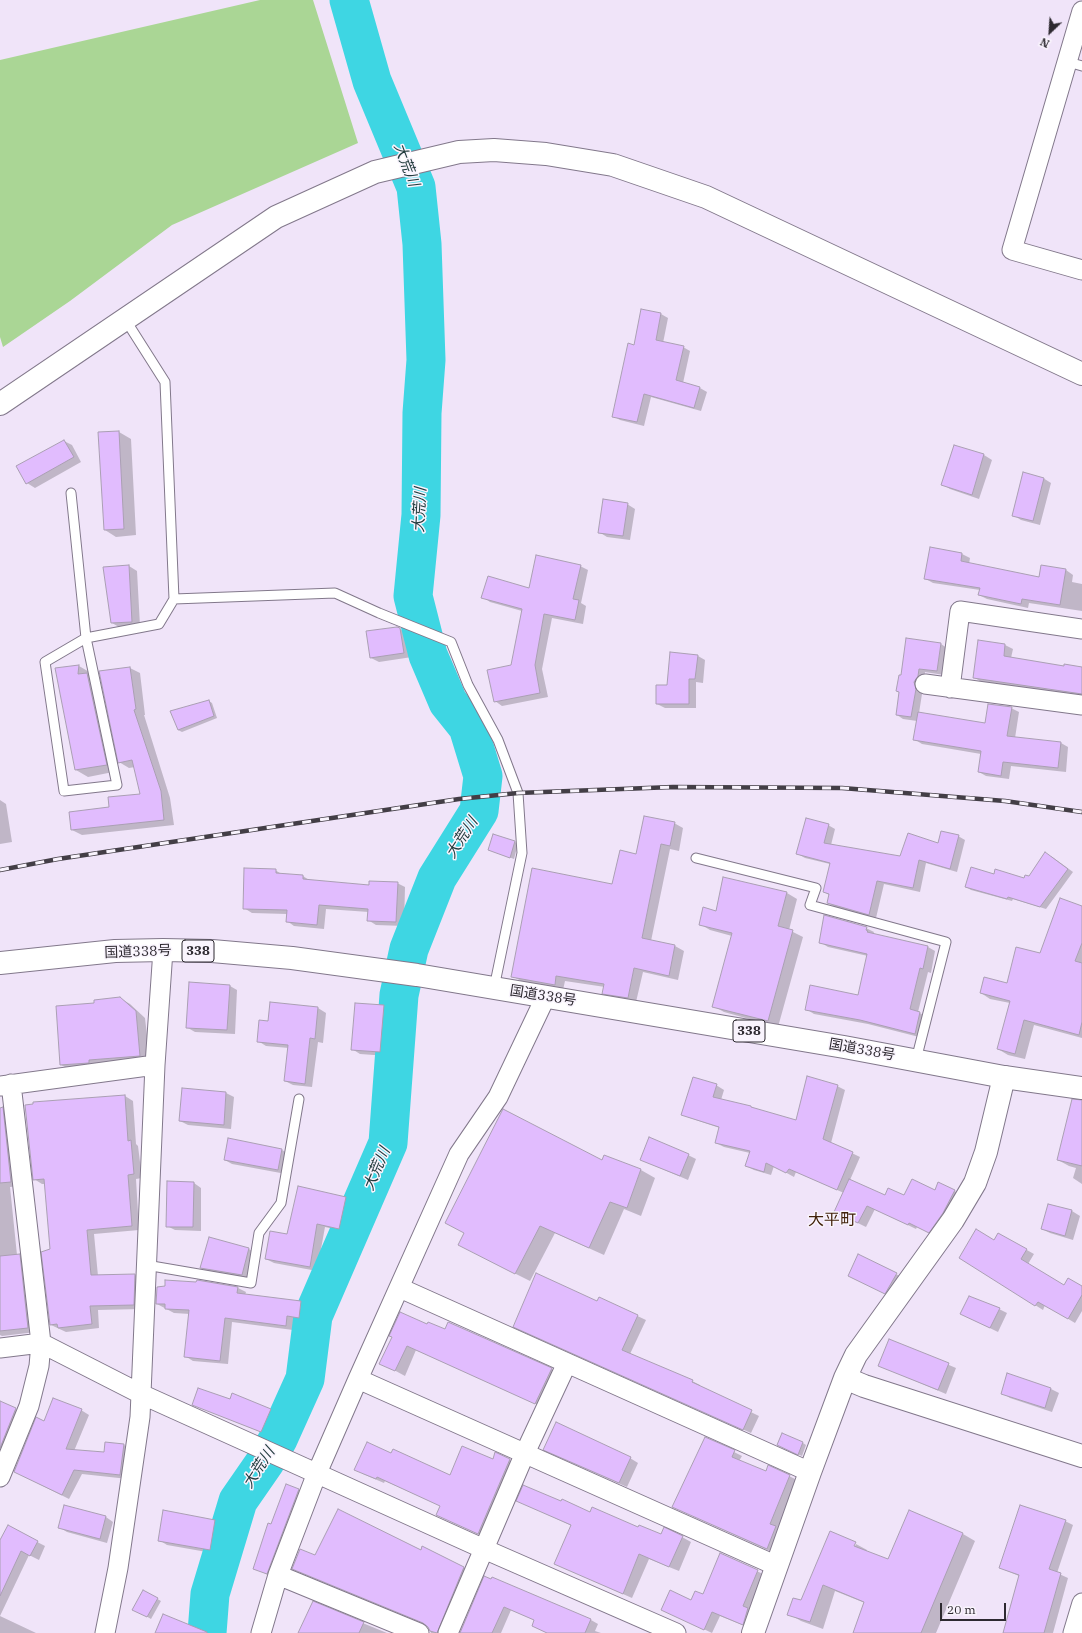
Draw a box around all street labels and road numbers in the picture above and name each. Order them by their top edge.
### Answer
road number: 338 [182,940,214,962]
street label: 国道338号 [104,942,172,962]
street label: 国道338号 [508,982,578,1010]
road number: 338 [733,1020,765,1042]
street label: 国道338号 [827,1036,897,1064]

